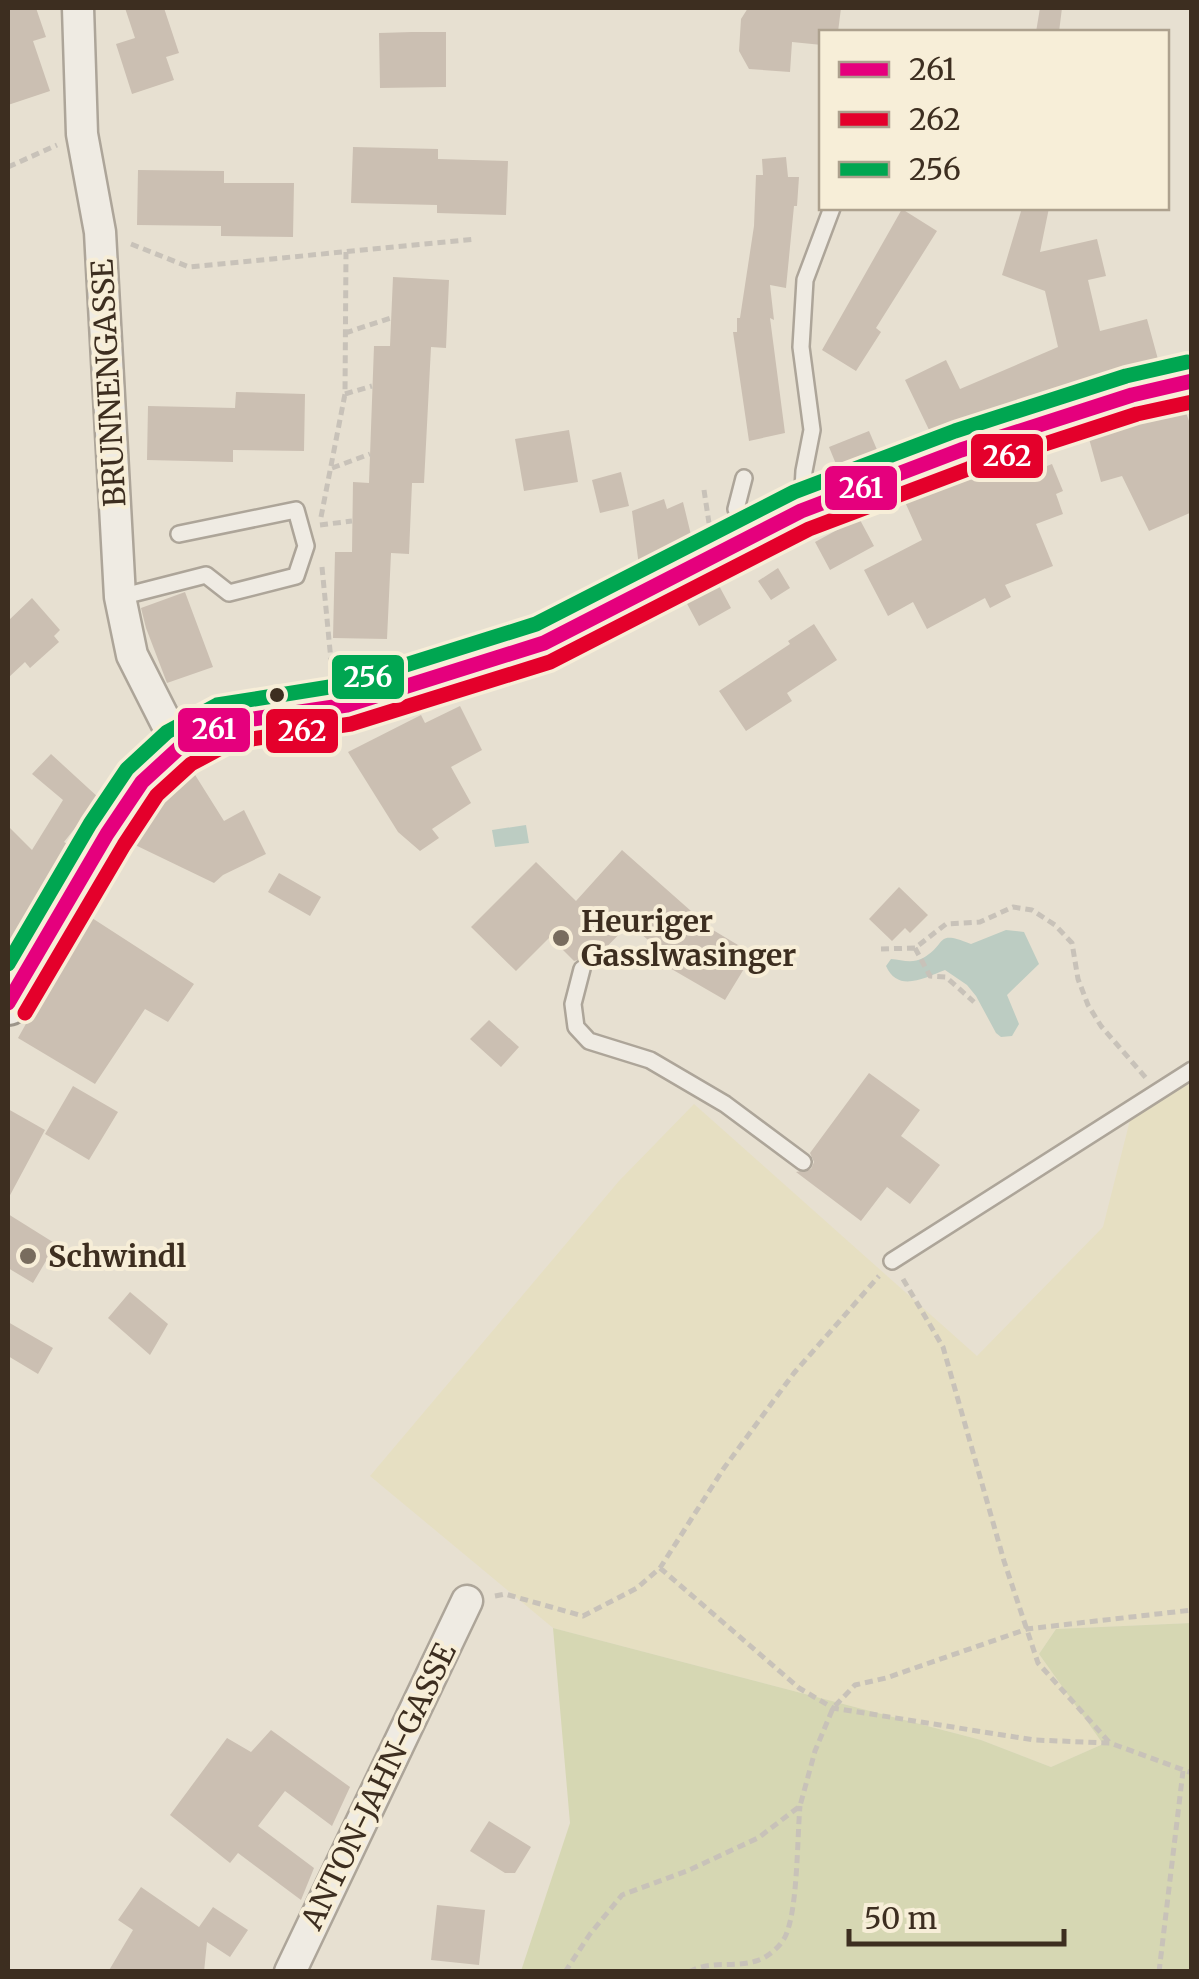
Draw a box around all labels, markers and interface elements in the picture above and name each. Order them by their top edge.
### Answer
legend [819,30,1169,210]
text: 261 [909,50,956,88]
text: 262 [909,100,961,138]
text: 256 [909,150,961,188]
street label: BRUNNENGASSE [83,258,133,508]
line badge: 262 [969,432,1045,480]
text: 262 [983,438,1031,474]
line badge: 261 [823,464,899,512]
text: 261 [839,470,883,506]
line badge: 256 [330,653,406,701]
text: 256 [343,659,393,695]
unlabelled marker [267,685,287,705]
line badge: 261 [176,706,252,754]
line badge: 262 [264,707,340,755]
text: 261 [192,711,236,747]
text: 262 [278,713,326,749]
place label: Heuriger Gasslwasinger [581,902,796,974]
marker: Heuriger Gasslwasinger [550,927,572,949]
place label: Schwindl [48,1237,186,1275]
marker: Schwindl [17,1245,39,1267]
street label: ANTON-JAHN-GASSE [292,1637,464,1936]
scale bar [849,1884,1064,1946]
text: 50 m [864,1899,937,1937]

